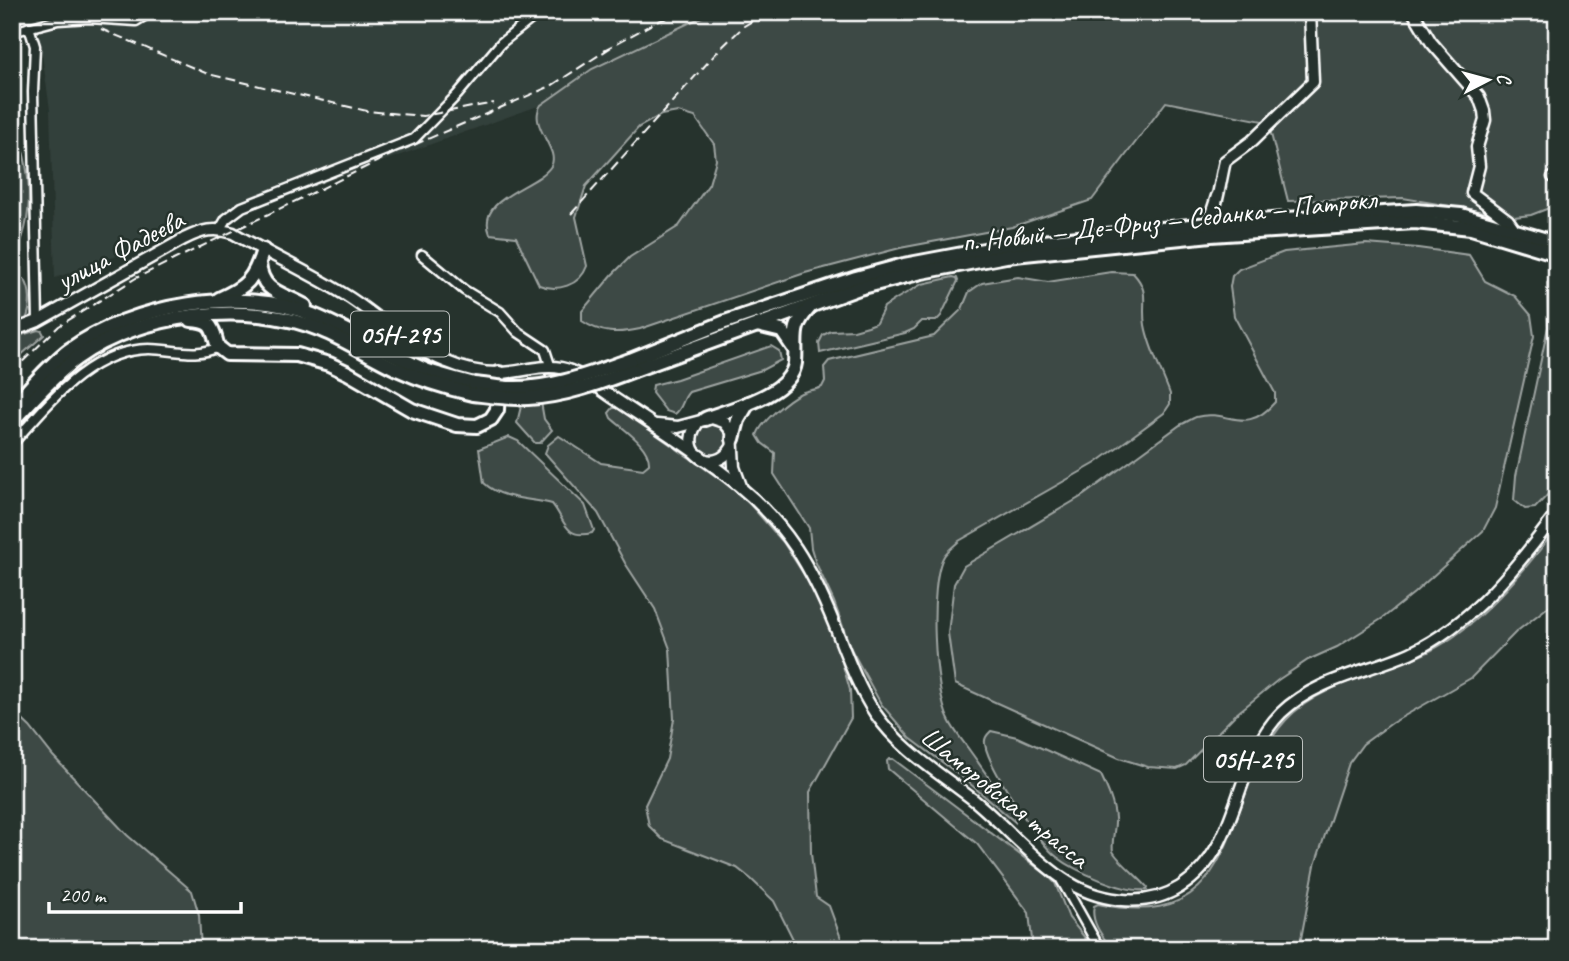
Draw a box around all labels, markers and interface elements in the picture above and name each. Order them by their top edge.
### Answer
north arrow [1454,46,1524,116]
text: С [1491,72,1517,87]
street label: п. Новый — Де-Фриз — Седанка — Патрокл [960,181,1380,259]
street label: улица Фадеева [49,201,191,299]
road number: 05Н-295 [351,312,449,356]
street label: Шаморовская трасса [914,718,1098,877]
road number: 05Н-295 [1204,736,1302,782]
scale bar [49,870,242,914]
text: 200 m [60,882,107,908]

